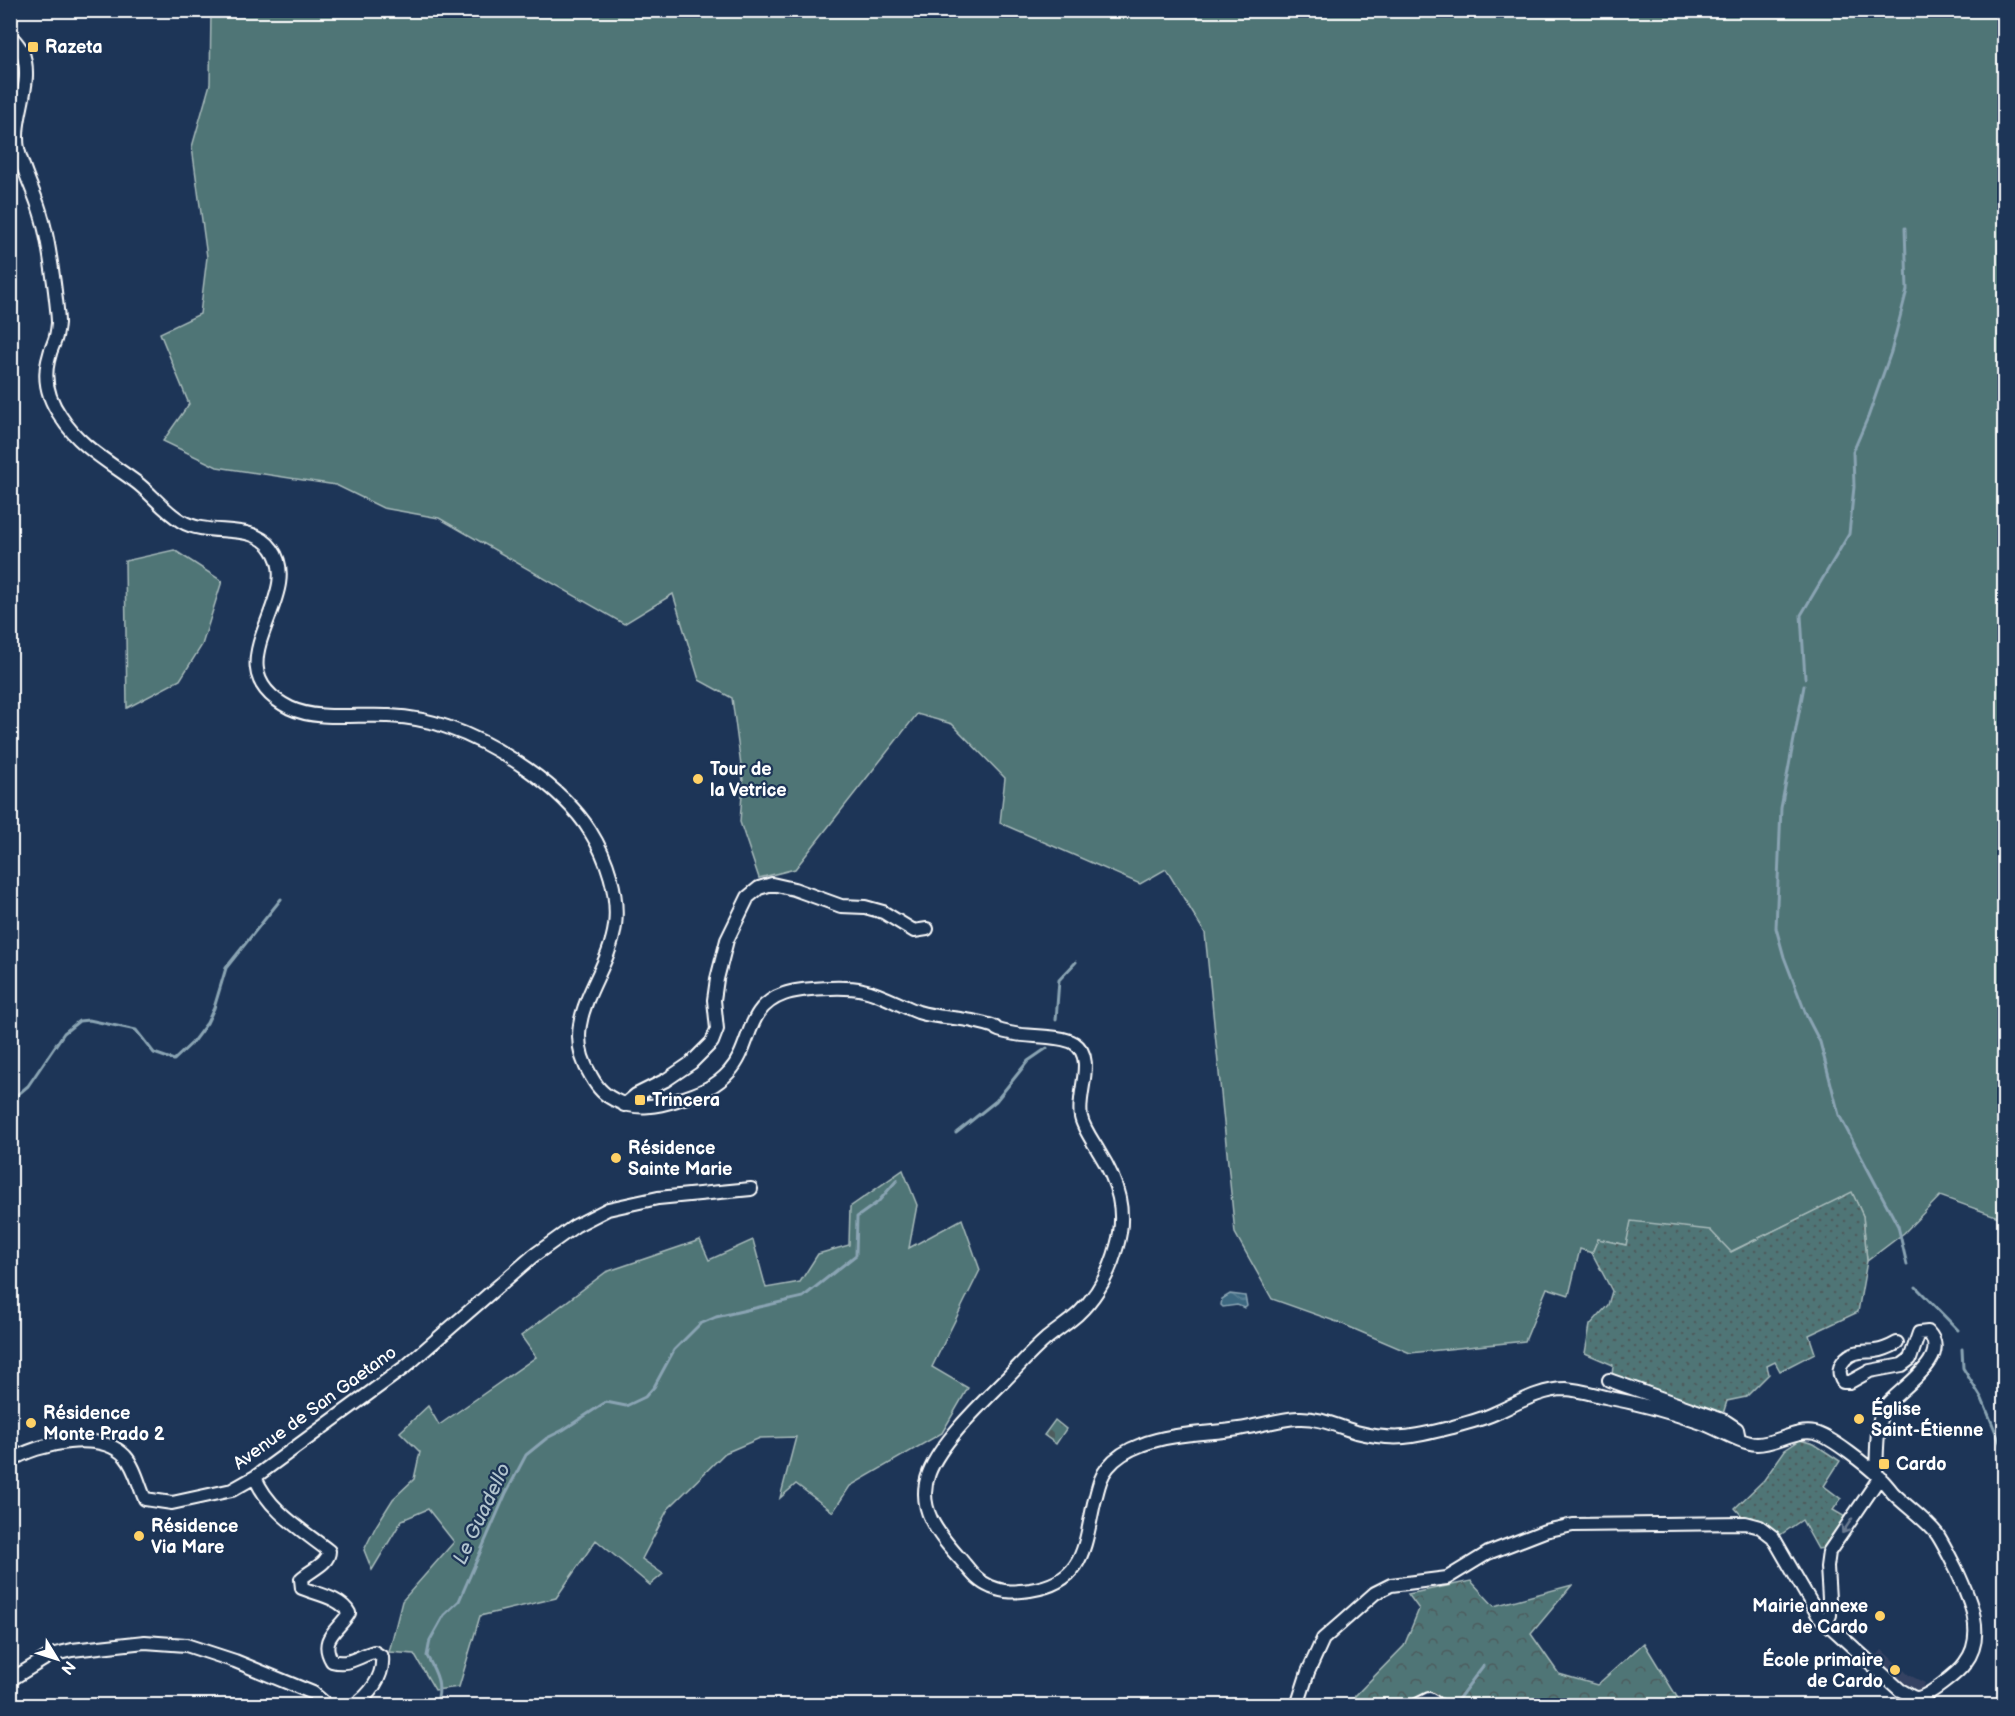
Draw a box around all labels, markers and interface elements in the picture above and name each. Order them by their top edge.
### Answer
place label: Razeta [45,37,103,58]
marker: Razeta [26,40,40,54]
place label: Tour de la Vetrice [710,759,787,801]
marker: Tour de la Vetrice [691,772,705,786]
place label: Trincera [652,1090,720,1111]
marker: Trincera [633,1093,647,1107]
place label: Résidence Sainte Marie [628,1138,732,1180]
marker: Résidence Sainte Marie [609,1151,623,1165]
street label: Avenue de San Gaetano [229,1342,401,1474]
place label: Église Saint-Étienne [1871,1397,1983,1441]
place label: Résidence Monte Prado 2 [43,1403,165,1445]
marker: Église Saint-Étienne [1852,1412,1866,1426]
marker: Résidence Monte Prado 2 [24,1416,38,1430]
place label: Cardo [1896,1454,1947,1475]
marker: Cardo [1877,1457,1891,1471]
water label: Le Guadello [448,1460,516,1568]
place label: Résidence Via Mare [151,1516,238,1558]
one-way arrow [1841,1517,1853,1533]
marker: Résidence Via Mare [132,1529,146,1543]
place label: Mairie annexe de Cardo [1752,1596,1868,1638]
marker: Mairie annexe de Cardo [1873,1609,1887,1623]
north arrow [27,1629,87,1689]
place label: École primaire de Cardo [1762,1648,1883,1692]
text: N [56,1657,79,1678]
marker: École primaire de Cardo [1888,1663,1902,1677]

